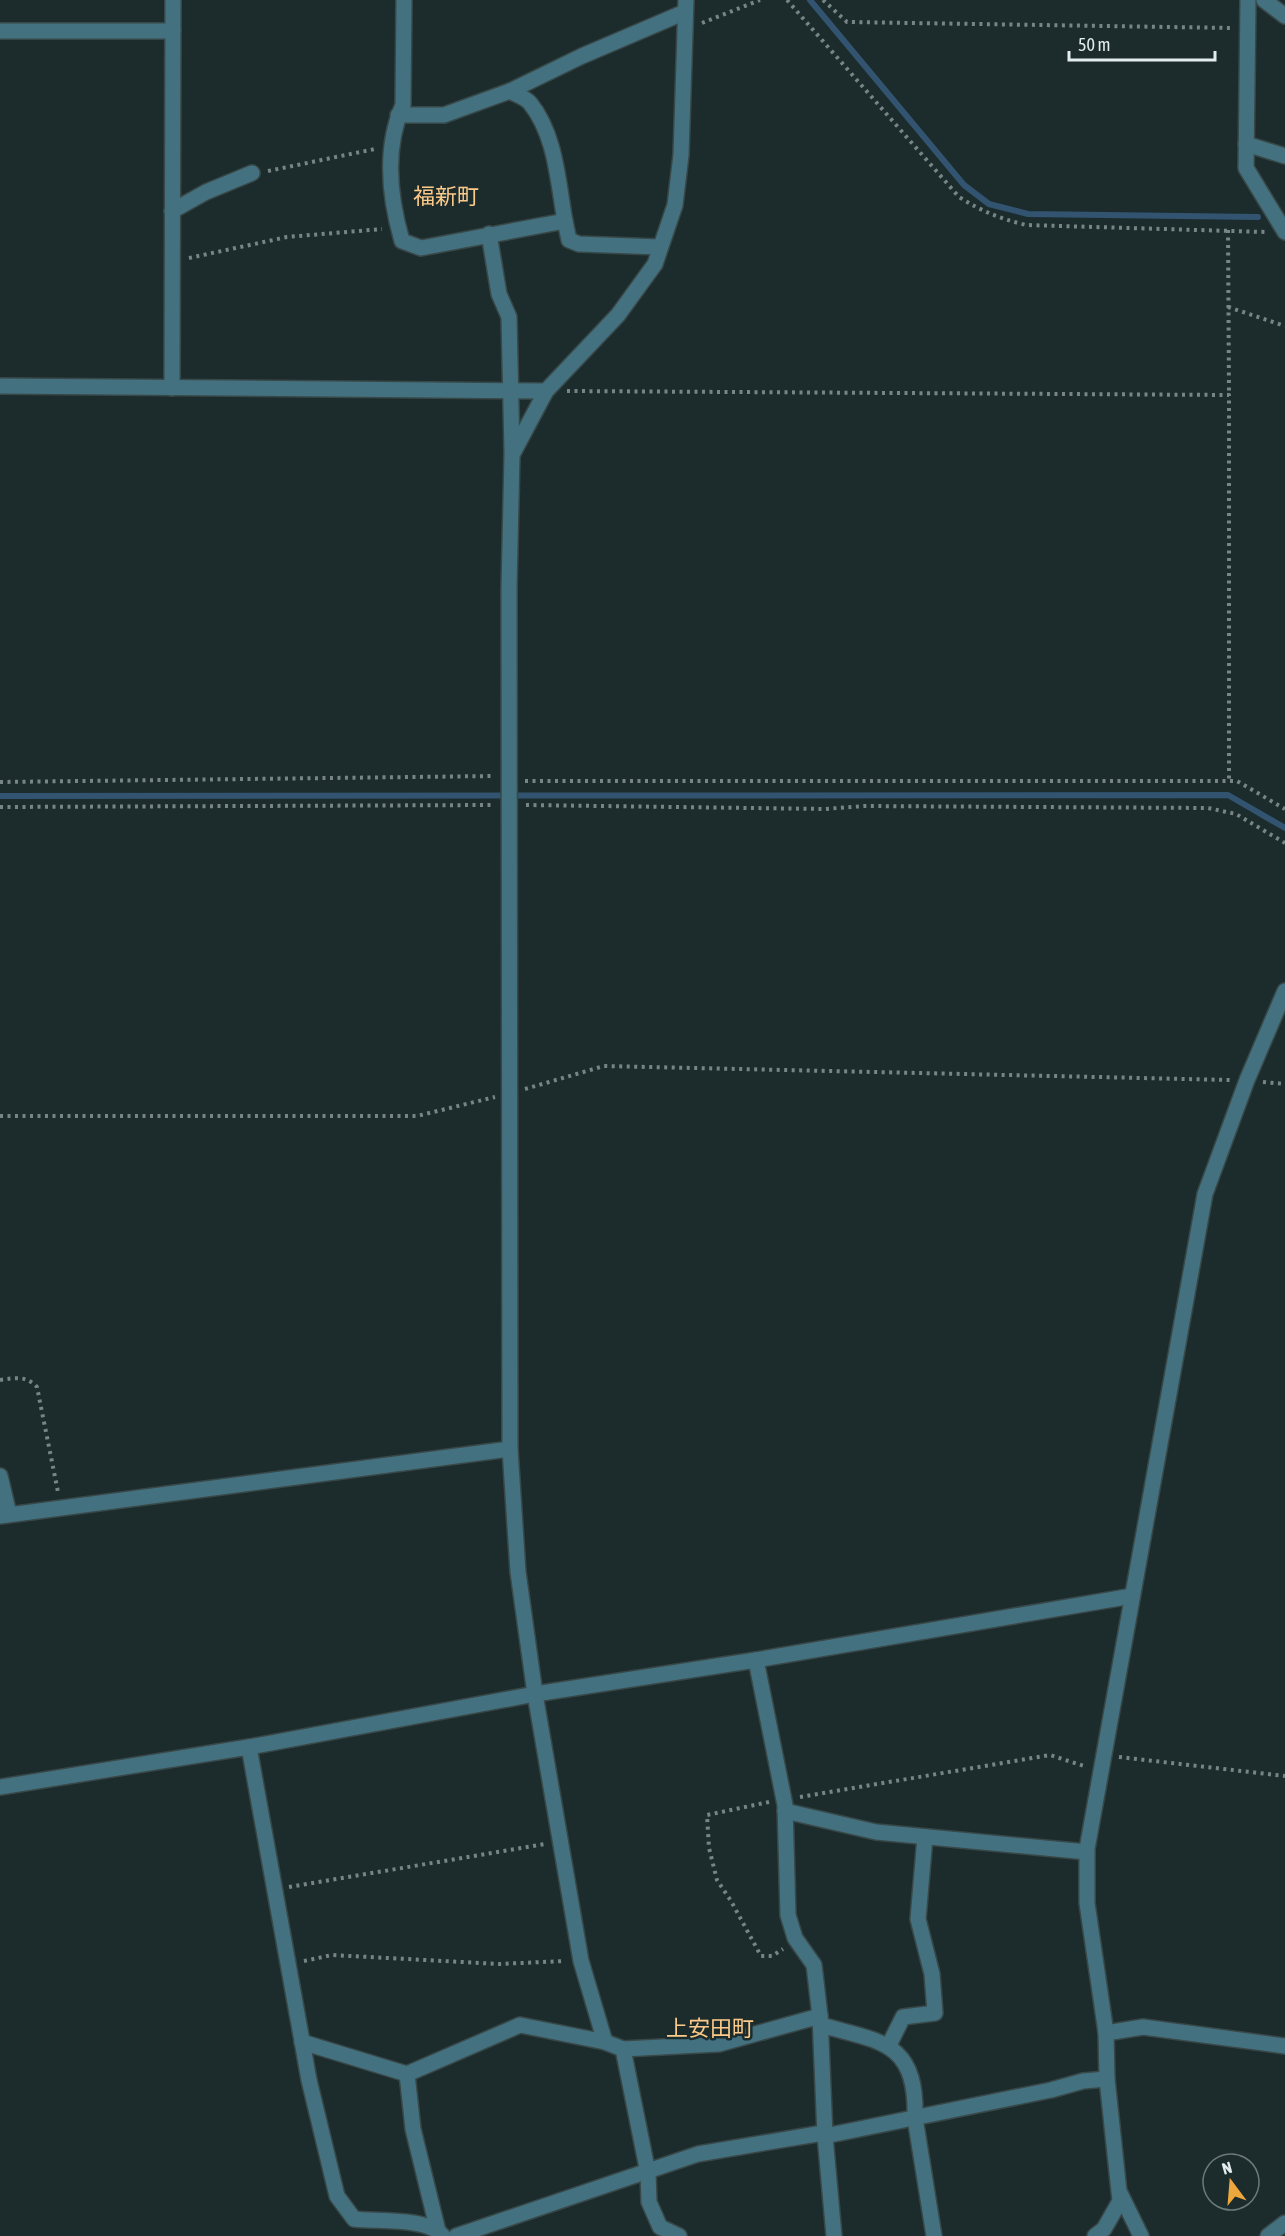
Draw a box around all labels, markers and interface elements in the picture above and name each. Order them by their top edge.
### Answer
scale bar [1069,24,1214,62]
text: 50 m [1078,34,1110,55]
district label: 福新町 [413,183,479,209]
district label: 上安田町 [666,2015,754,2041]
north arrow [1201,2152,1261,2212]
text: N [1220,2158,1234,2178]

